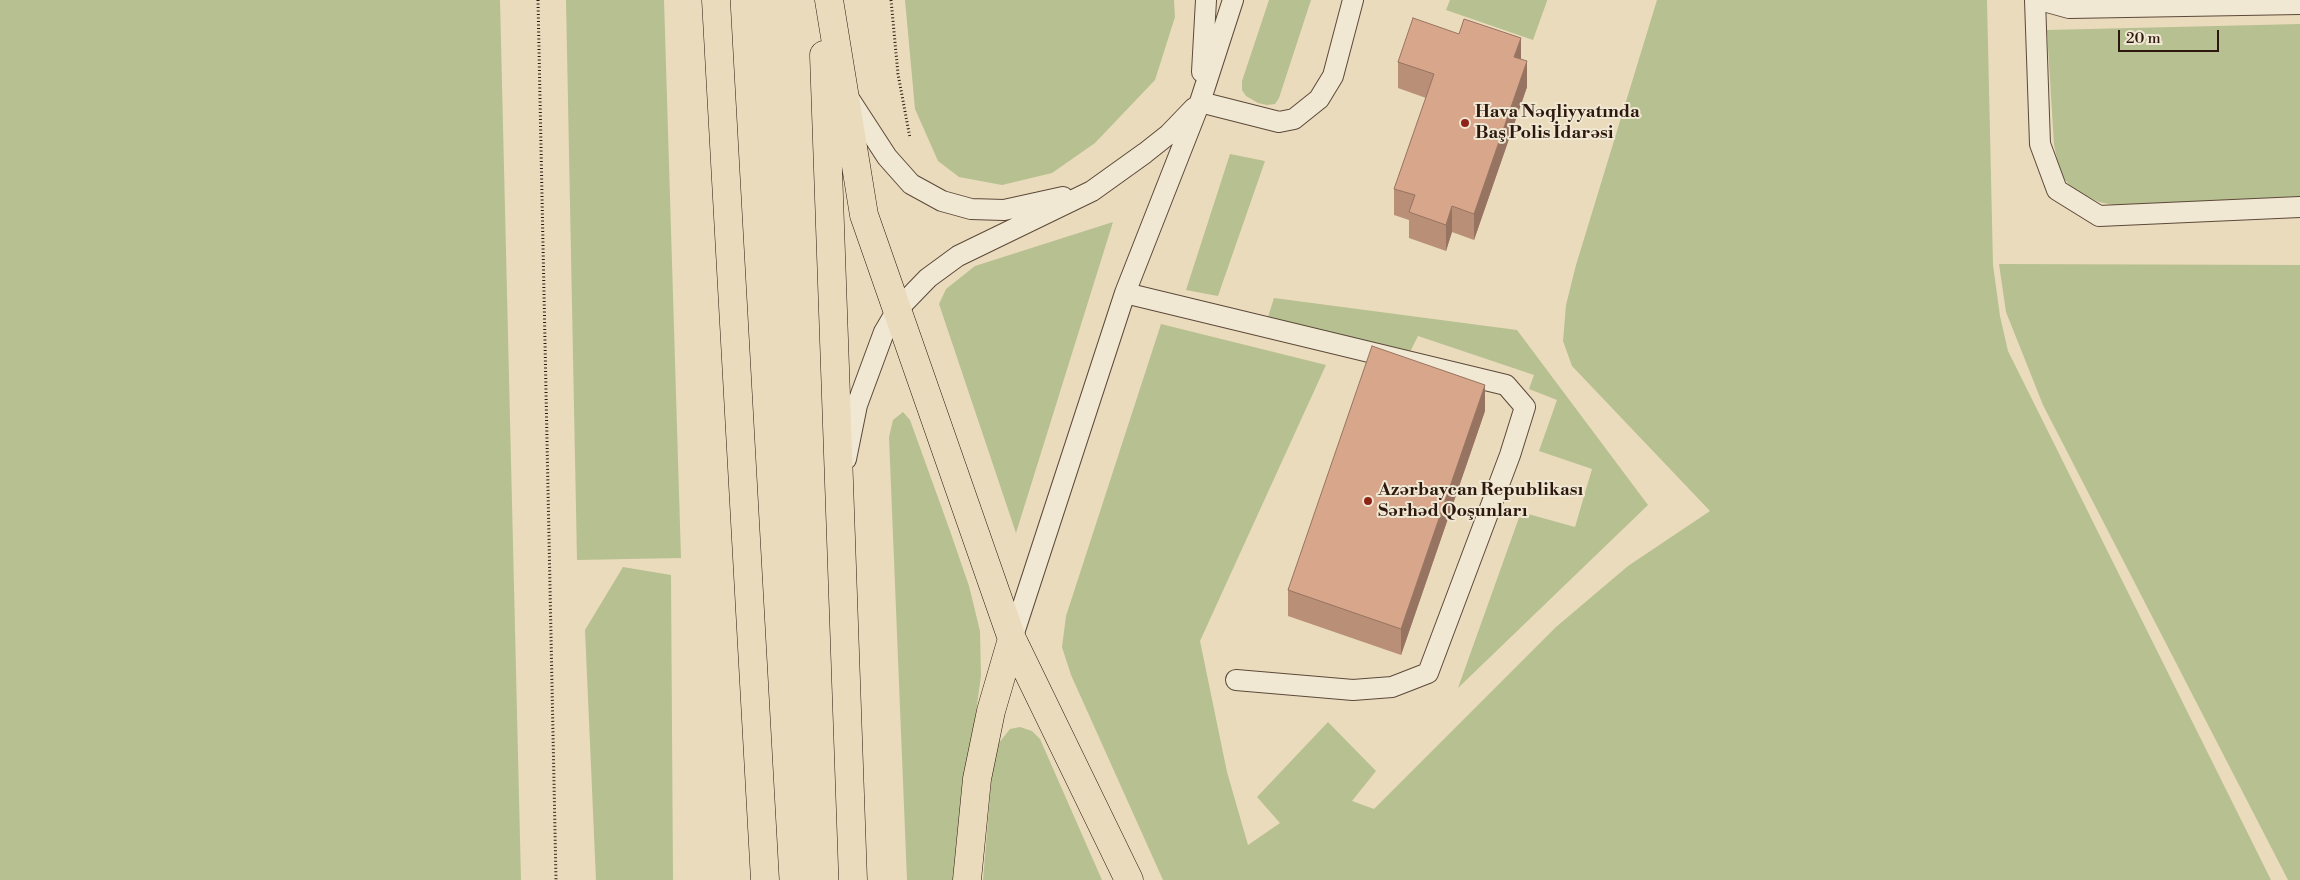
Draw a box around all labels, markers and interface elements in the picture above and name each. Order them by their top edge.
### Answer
scale bar [2120,20,2221,52]
text: 20 m [2126,29,2161,48]
place label: Hava Nəqliyyatında Baş Polis İdarəsi [1475,102,1640,144]
marker: Hava Nəqliyyatında Baş Polis İdarəsi [1459,117,1471,129]
place label: Azərbaycan Republikası Sərhəd Qoşunları [1378,480,1583,522]
marker: Azərbaycan Republikası Sərhəd Qoşunları [1362,495,1374,507]

